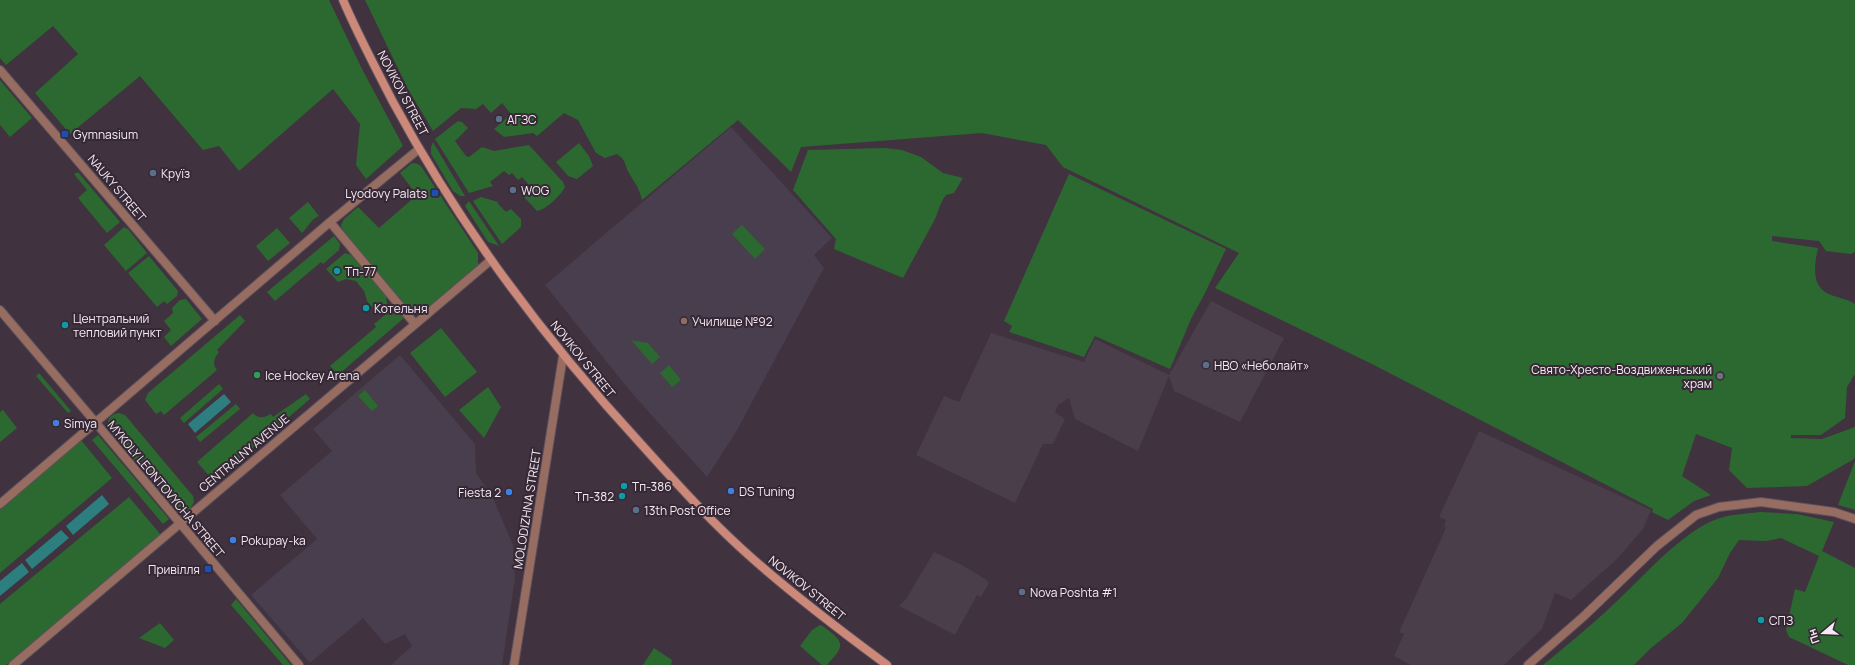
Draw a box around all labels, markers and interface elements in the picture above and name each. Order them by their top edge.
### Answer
street label: NOVIKOV STREET [373,47,433,139]
place label: АГЗС [507,111,537,128]
marker: АГЗС [494,114,504,124]
place label: Gymnasium [73,126,138,143]
marker: Gymnasium [60,129,70,139]
street label: NAUKY STREET [84,151,151,226]
place label: Круїз [161,165,190,182]
marker: Круїз [148,168,158,178]
place label: WOG [521,182,550,199]
place label: Lyodovy Palats [345,185,427,202]
marker: WOG [508,185,518,195]
marker: Lyodovy Palats [430,188,440,198]
place label: Тп-77 [345,263,376,280]
marker: Тп-77 [332,266,342,276]
place label: Котельня [374,300,428,317]
marker: Котельня [361,303,371,313]
place label: Центральний тепловий пункт [73,310,162,341]
place label: Училище №92 [692,313,773,330]
marker: Училище №92 [679,316,689,326]
street label: NOVIKOV STREET [547,317,620,402]
marker: Центральний тепловий пункт [60,320,70,330]
place label: НВО «Неболайт» [1214,357,1309,374]
marker: НВО «Неболайт» [1201,360,1211,370]
place label: Свято-Хресто-Воздвиженський храм [1531,361,1712,392]
place label: Ice Hockey Arena [265,367,360,384]
marker: Ice Hockey Arena [252,370,262,380]
marker: Свято-Хресто-Воздвиженський храм [1715,371,1725,381]
street label: CENTRALNY AVENUE [195,410,293,496]
place label: Simya [64,415,97,432]
street label: MYKOLY LEONTOVYCHA STREET [104,417,229,562]
marker: Simya [51,418,61,428]
street label: MOLODIZHNA STREET [509,447,545,570]
place label: Тп-386 [632,478,672,495]
marker: Тп-386 [619,481,629,491]
place label: DS Tuning [739,483,795,500]
place label: Fiesta 2 [458,484,501,501]
marker: DS Tuning [726,486,736,496]
marker: Fiesta 2 [504,487,514,497]
place label: Тп-382 [575,488,614,505]
marker: Тп-382 [617,491,627,501]
place label: 13th Post Office [644,502,731,519]
marker: 13th Post Office [631,505,641,515]
place label: Pokupay-ka [241,532,306,549]
marker: Pokupay-ka [228,535,238,545]
street label: NOVIKOV STREET [765,552,850,625]
place label: Привілля [148,561,200,578]
marker: Привілля [203,564,213,574]
place label: Nova Poshta #1 [1030,584,1117,601]
marker: Nova Poshta #1 [1017,587,1027,597]
place label: СПЗ [1769,612,1793,629]
north arrow [1803,613,1843,653]
marker: СПЗ [1756,615,1766,625]
text: Пн [1804,627,1823,646]

